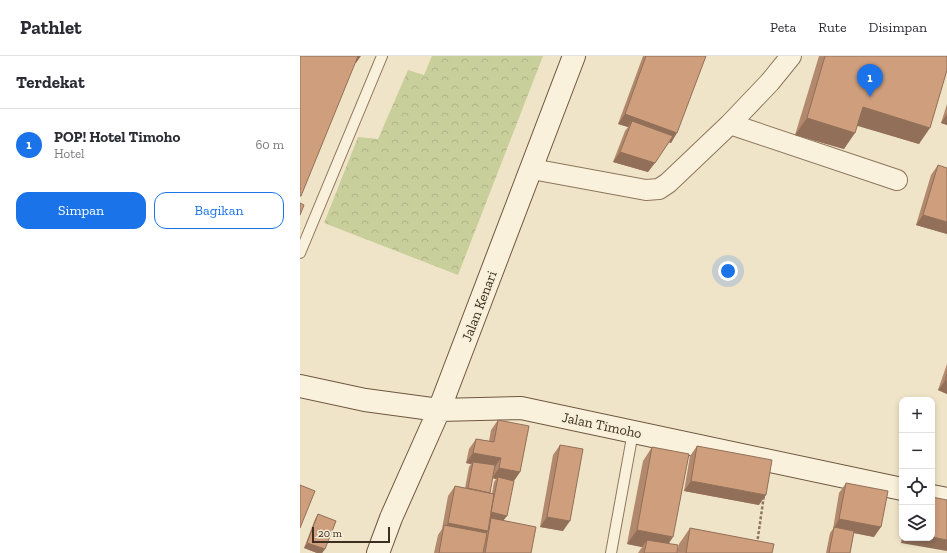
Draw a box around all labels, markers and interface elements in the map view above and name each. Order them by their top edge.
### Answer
text: Pathlet [20,16,82,39]
text: Peta [770,19,796,36]
text: Rute [818,19,847,36]
text: Disimpan [869,19,927,36]
pin: 1 [857,64,883,97]
text: Terdekat [16,72,85,92]
text: POP! Hotel Timoho [54,128,180,146]
text: 1 [26,137,32,152]
text: 60 m [255,137,284,152]
text: Hotel [54,146,85,161]
button: Simpan [16,192,146,229]
button: Bagikan [154,192,284,229]
your location [718,261,738,281]
street label: Jalan Kenari [458,268,501,344]
map controls [899,397,935,541]
button: + [899,397,935,433]
street label: Jalan Timoho [560,409,643,442]
button: − [899,433,935,469]
button: locate [899,469,935,505]
button: layers [899,505,935,541]
scale bar [312,525,390,544]
text: 20 m [318,527,342,540]

